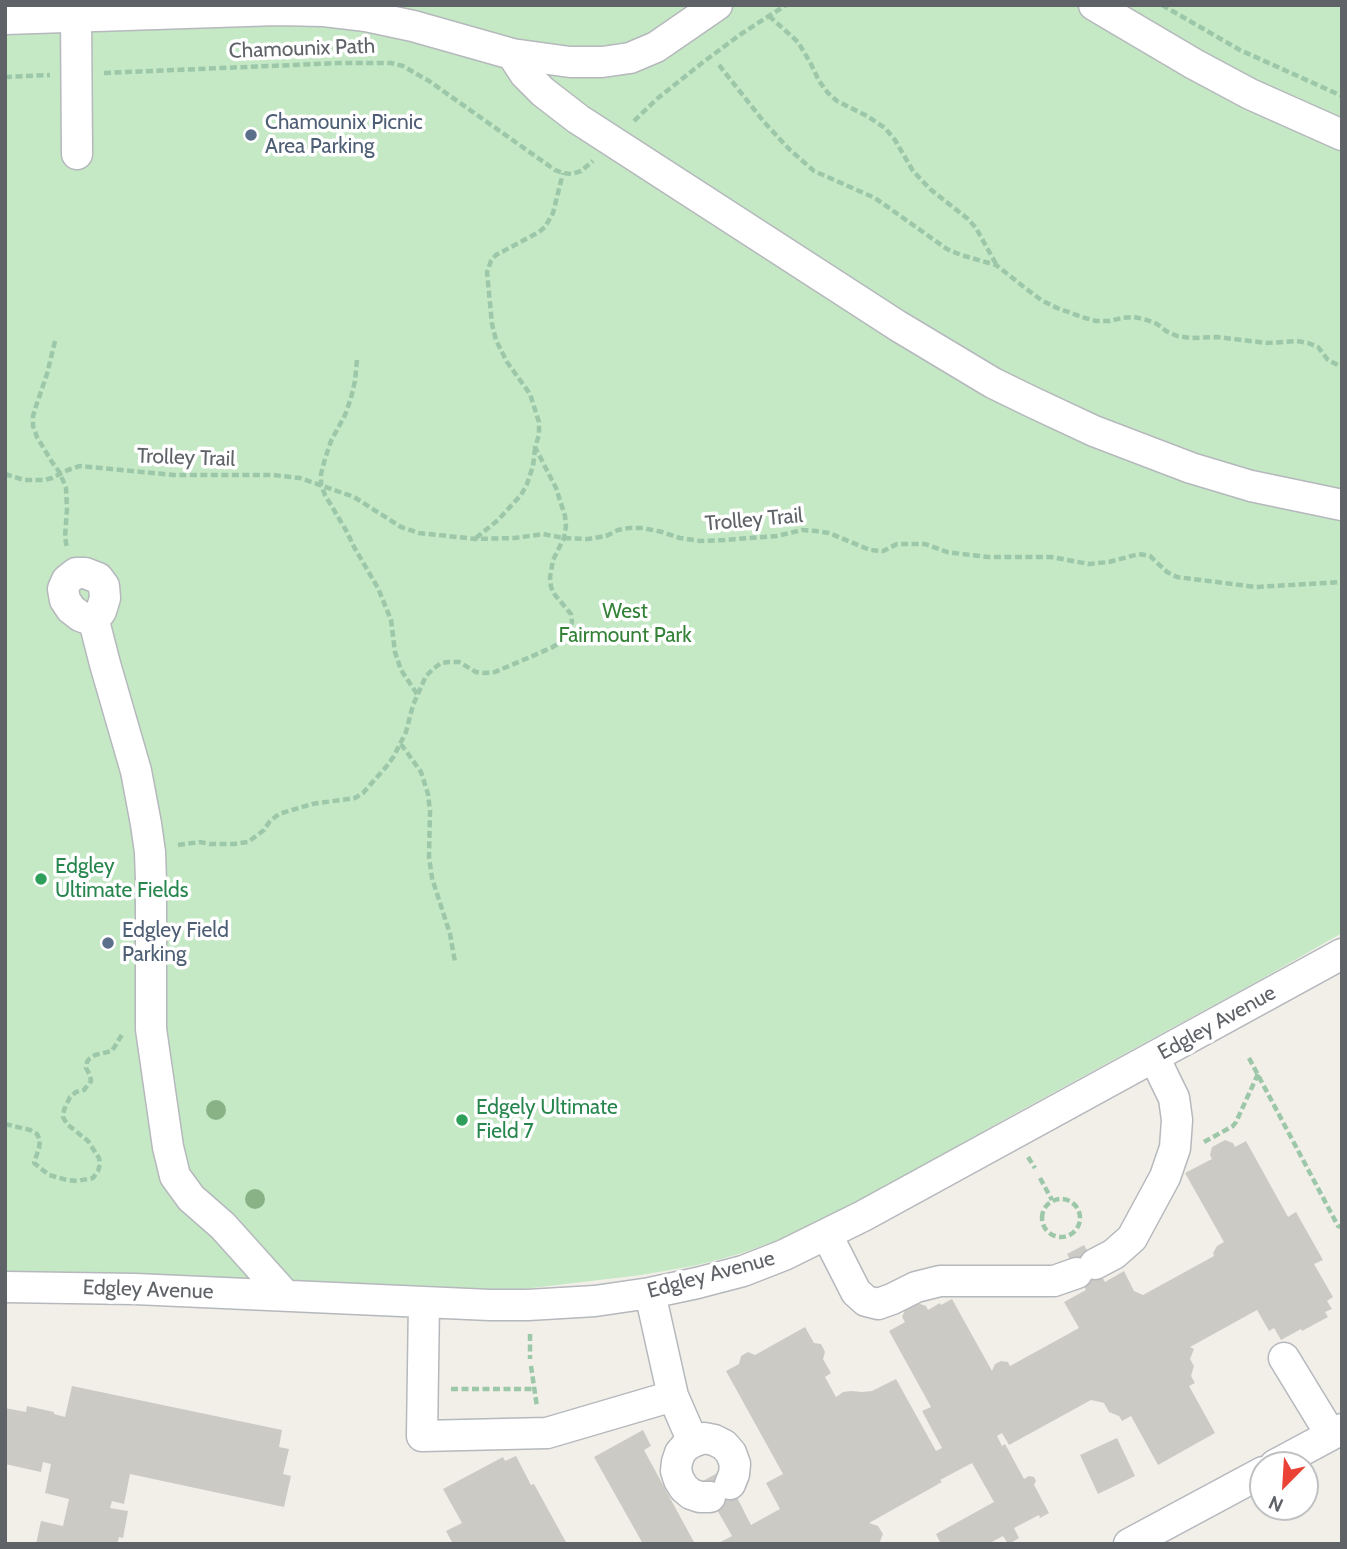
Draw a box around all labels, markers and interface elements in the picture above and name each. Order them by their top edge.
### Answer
street label: Chamounix Path [228,34,376,64]
place label: Chamounix Picnic Area Parking [265,110,423,160]
marker: Chamounix Picnic Area Parking [243,127,259,143]
street label: Trolley Trail [136,444,236,472]
street label: Trolley Trail [704,503,804,537]
park label: West Fairmount Park [558,599,692,649]
place label: Edgley Ultimate Fields [55,854,188,904]
marker: Edgley Ultimate Fields [33,871,49,887]
place label: Edgley Field Parking [122,918,229,968]
marker: Edgley Field Parking [100,935,116,951]
street label: Edgley Avenue [1154,980,1280,1066]
place label: Edgely Ultimate Field 7 [476,1095,618,1145]
marker: Edgely Ultimate Field 7 [454,1112,470,1128]
street label: Edgley Avenue [645,1246,777,1304]
street label: Edgley Avenue [82,1275,214,1305]
north arrow [1249,1451,1319,1521]
text: N [1265,1491,1287,1517]

